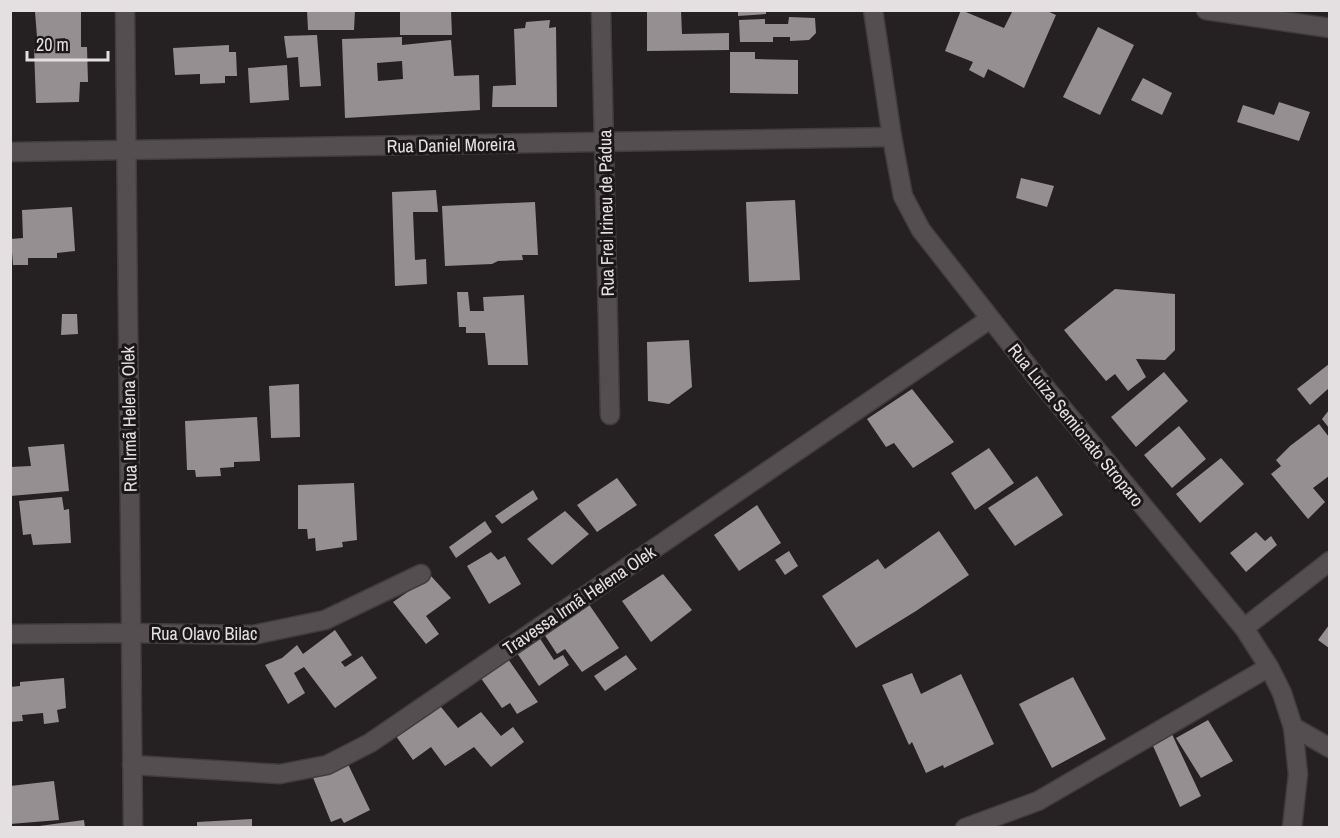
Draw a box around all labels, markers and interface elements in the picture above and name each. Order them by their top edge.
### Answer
scale bar [27,24,108,62]
text: 20 m [36,32,69,57]
street label: Rua Frei Irineu de Pádua [592,130,620,296]
street label: Rua Daniel Moreira [386,131,516,159]
street label: Rua Luiza Semionato Stroparo [1002,338,1150,512]
street label: Rua Irmã Helena Olek [115,345,143,492]
street label: Travessa Irmã Helena Olek [498,539,661,660]
street label: Rua Olavo Bilac [151,621,257,646]

